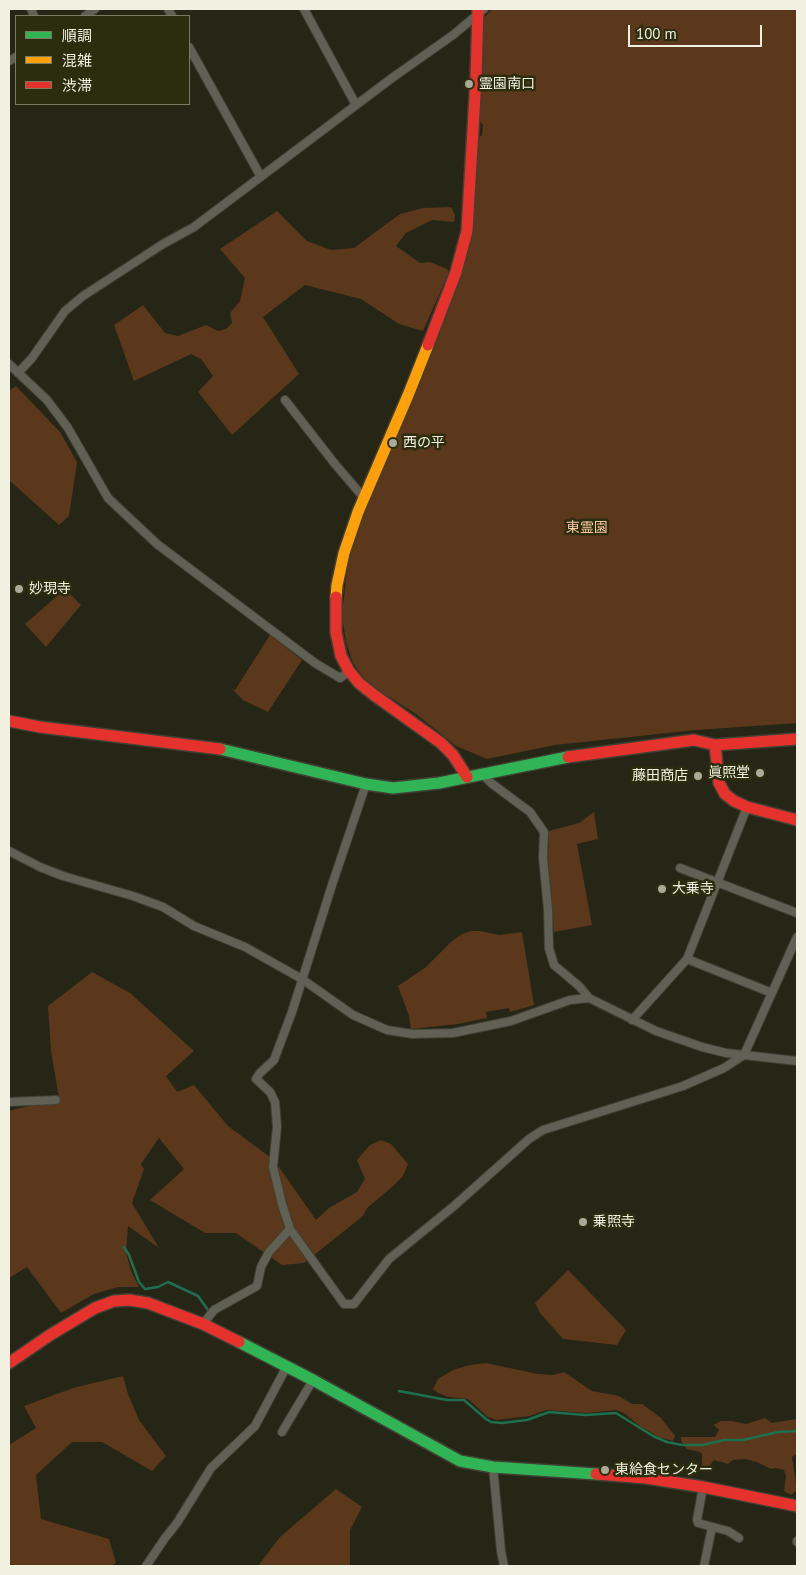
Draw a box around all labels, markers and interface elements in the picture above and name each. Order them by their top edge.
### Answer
legend [15,15,190,105]
scale bar [631,15,765,47]
text: 100 m [636,24,677,43]
text: 順調 [62,26,92,45]
text: 混雑 [62,51,92,70]
text: 渋滞 [62,76,92,95]
place label: 霊園南口 [479,76,535,92]
marker: 霊園南口 [463,78,475,90]
place label: 西の平 [403,435,445,451]
marker: 西の平 [387,437,399,449]
park label: 東霊園 [566,520,608,536]
place label: 妙現寺 [29,581,71,597]
marker: 妙現寺 [13,583,25,595]
place label: 眞照堂 [708,765,750,781]
marker: 眞照堂 [754,767,766,779]
place label: 藤田商店 [632,768,688,784]
marker: 藤田商店 [692,770,704,782]
place label: 大乗寺 [672,881,714,897]
marker: 大乗寺 [656,883,668,895]
place label: 乗照寺 [593,1214,635,1230]
marker: 乗照寺 [577,1216,589,1228]
place label: 東給食センター [615,1462,713,1478]
marker: 東給食センター [599,1464,611,1476]

